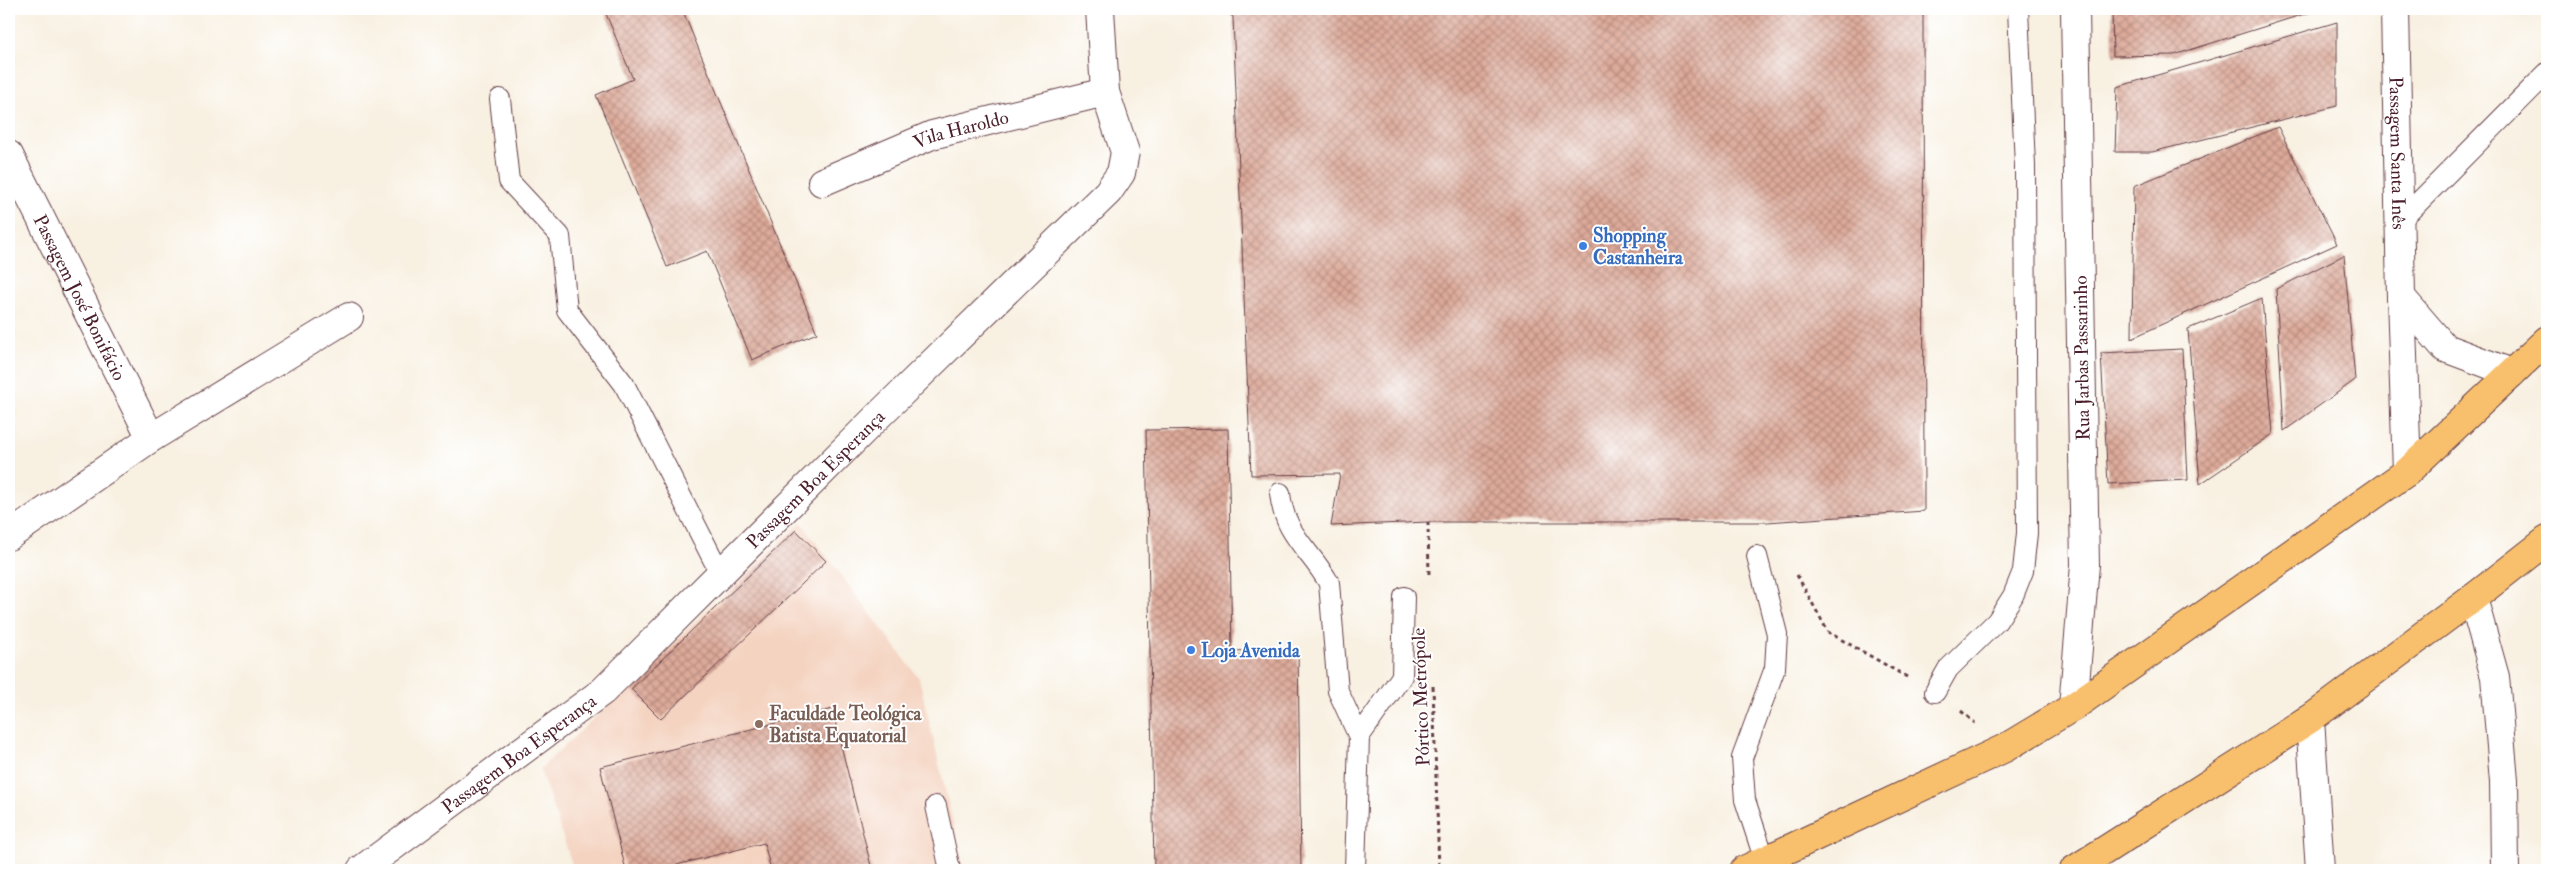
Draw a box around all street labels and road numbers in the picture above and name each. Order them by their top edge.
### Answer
street label: Passagem Santa Inês [2383,76,2411,230]
street label: Vila Haroldo [910,105,1011,155]
street label: Passagem José Bonifácio [28,211,131,385]
street label: Rua Jarbas Passarinho [2069,275,2095,441]
street label: Passagem Boa Esperança [741,405,890,554]
street label: Pórtico Metrópole [1407,627,1436,767]
street label: Passagem Boa Esperança [437,689,602,819]

